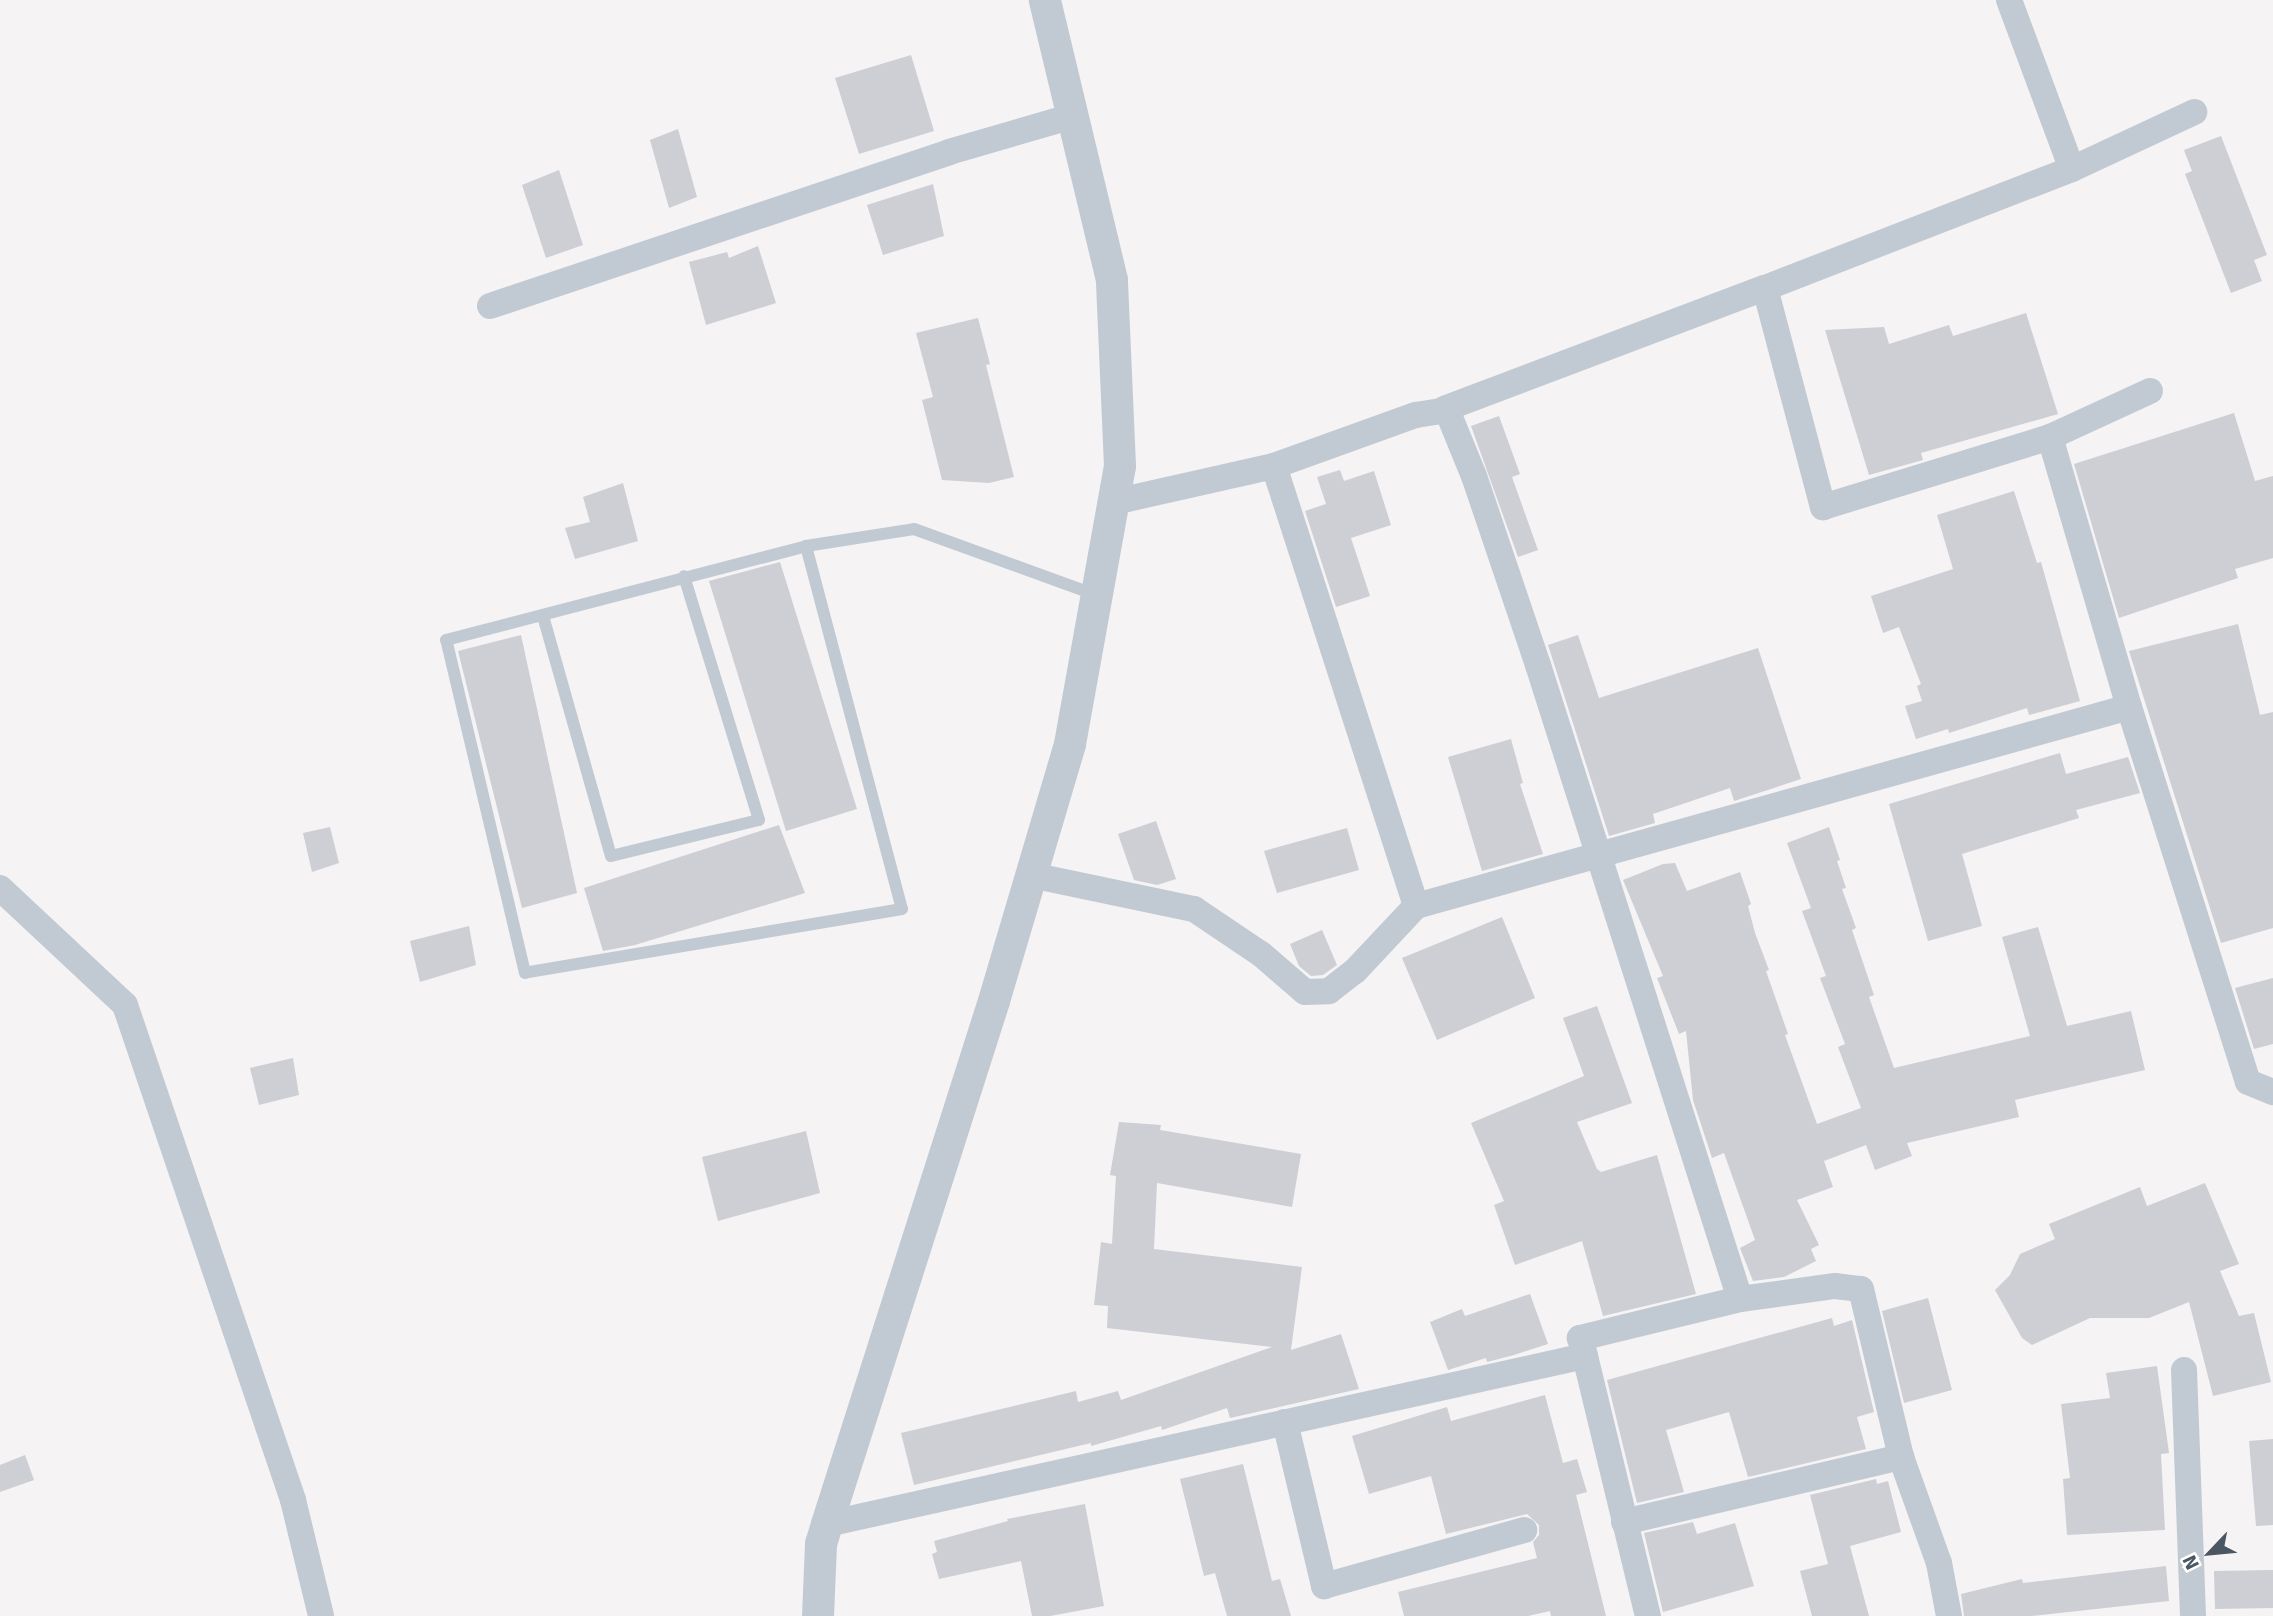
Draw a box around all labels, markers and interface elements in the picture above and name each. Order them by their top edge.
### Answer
north arrow [2175,1518,2245,1588]
text: N [2177,1551,2205,1573]

